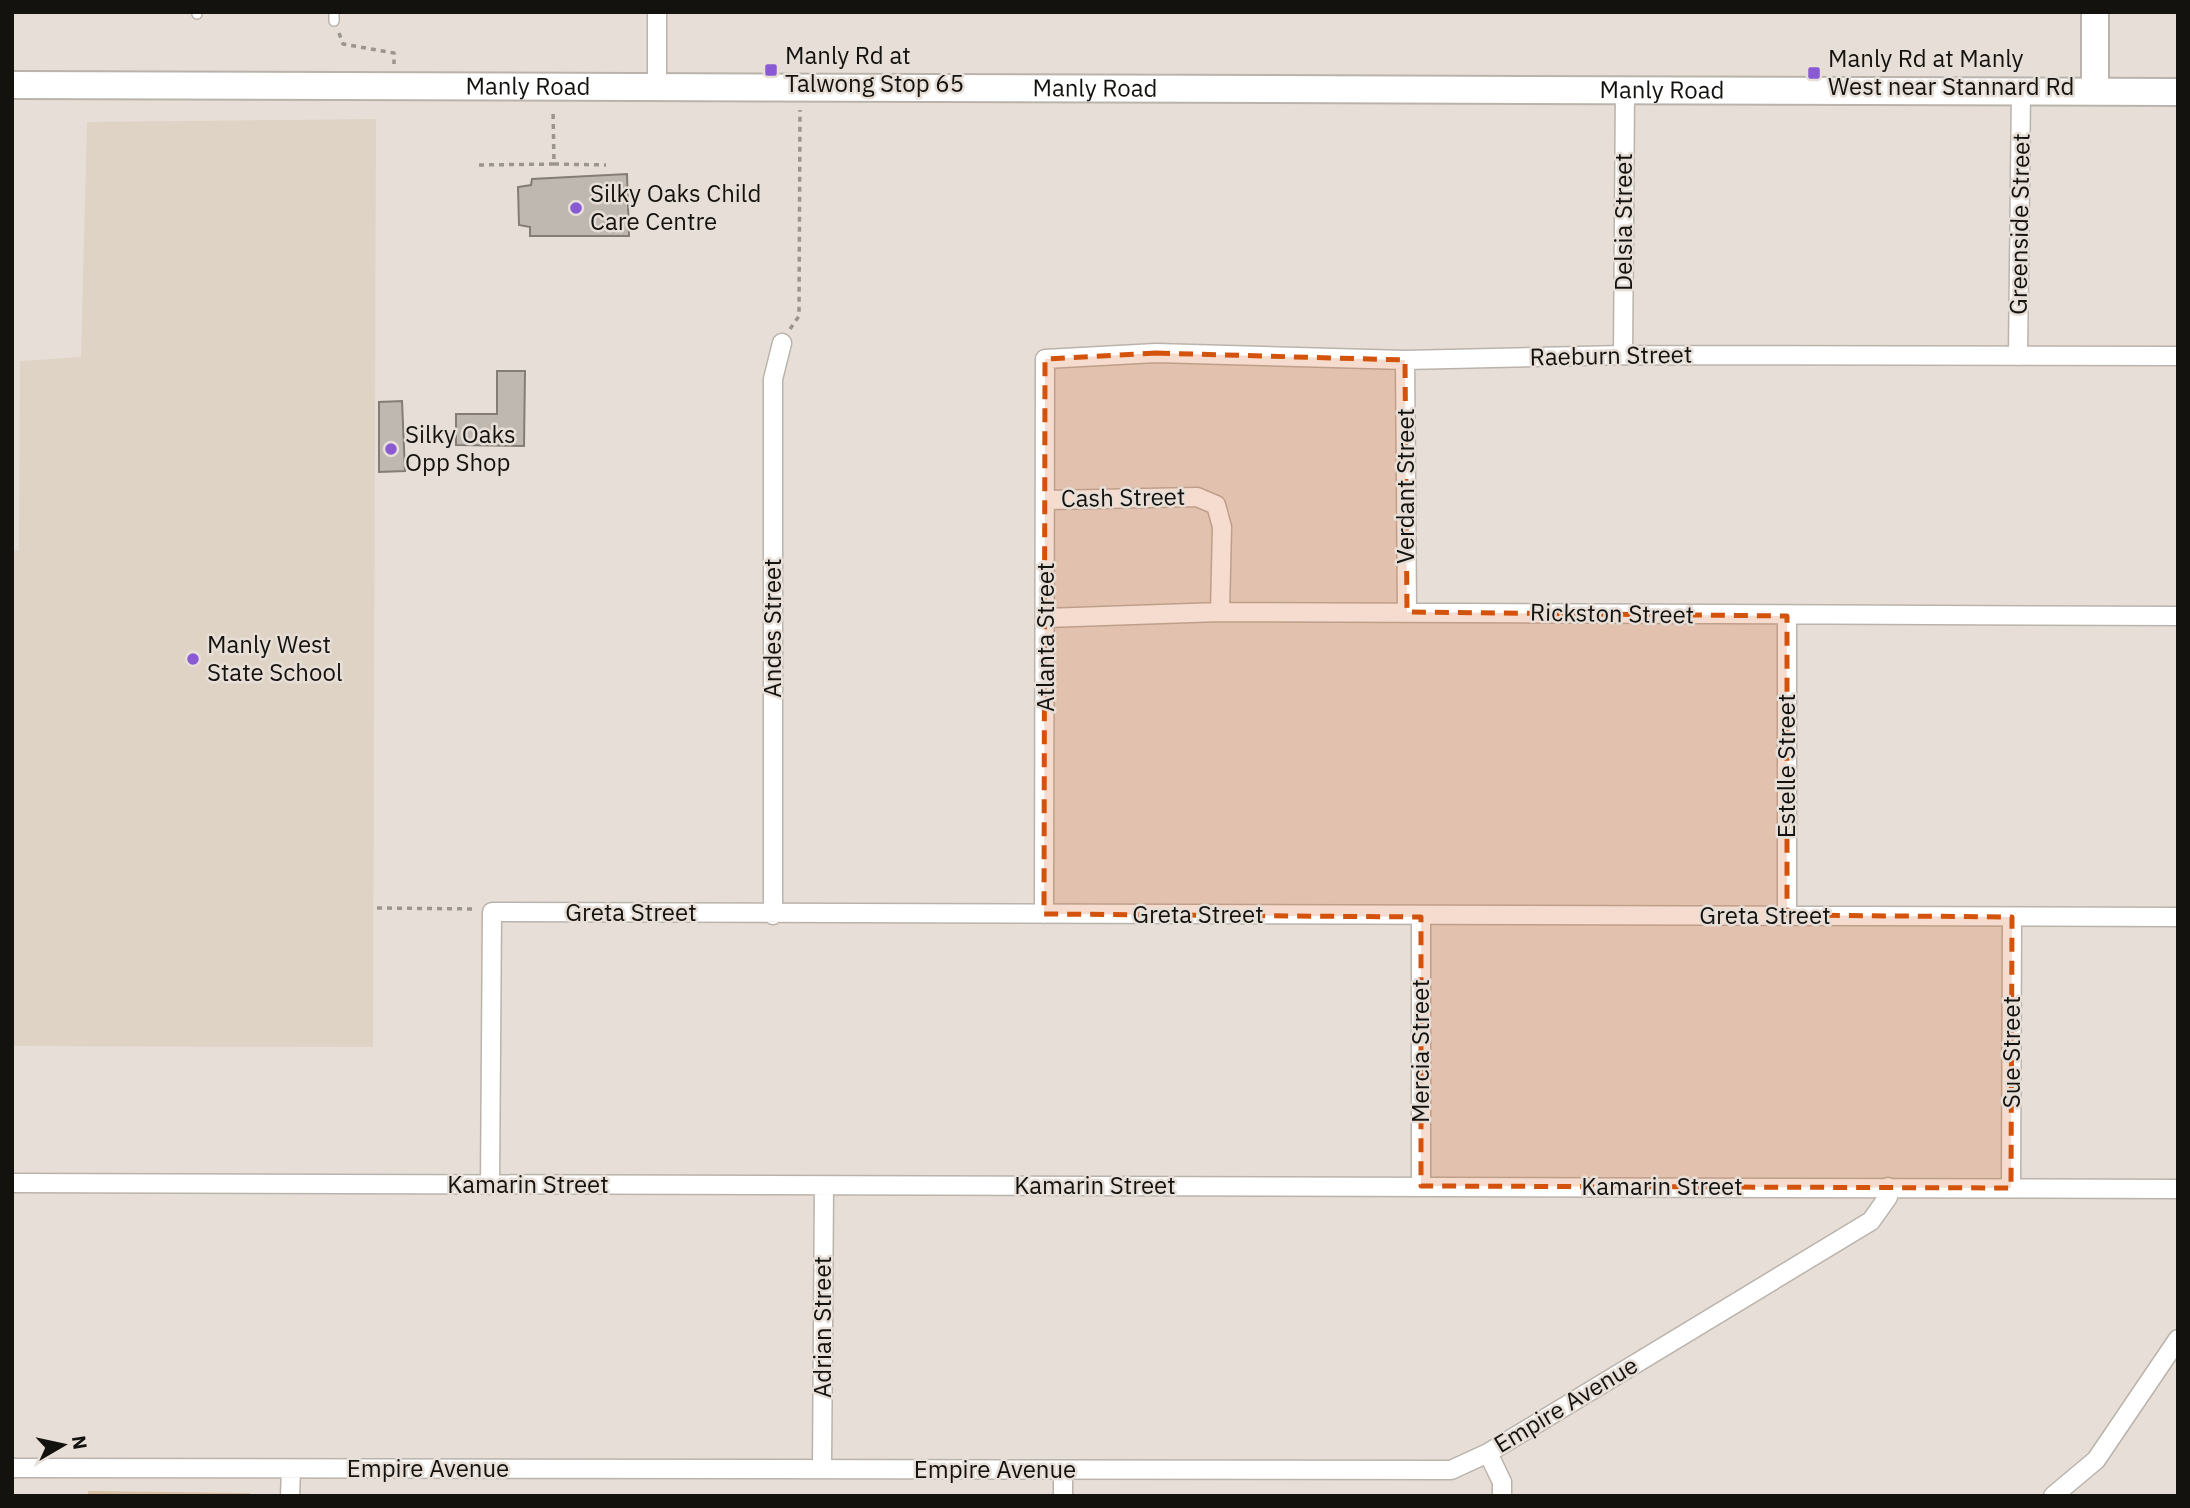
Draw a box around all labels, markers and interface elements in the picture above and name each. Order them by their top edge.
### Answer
place label: Manly Rd at Talwong Stop 65 [785,39,964,99]
place label: Manly Rd at Manly West near Stannard Rd [1828,42,2074,102]
marker: Manly Rd at Talwong Stop 65 [763,62,779,78]
marker: Manly Rd at Manly West near Stannard Rd [1806,65,1822,81]
street label: Manly Road [465,69,591,102]
street label: Manly Road [1032,71,1158,104]
street label: Manly Road [1599,73,1725,106]
street label: Greenside Street [2001,133,2037,315]
street label: Delsia Street [1607,153,1639,291]
place label: Silky Oaks Child Care Centre [590,177,761,237]
marker: Silky Oaks Child Care Centre [568,200,584,216]
street label: Raeburn Street [1529,338,1693,372]
street label: Verdant Street [1389,408,1421,564]
place label: Silky Oaks Opp Shop [405,418,516,478]
marker: Silky Oaks Opp Shop [383,441,399,457]
street label: Cash Street [1060,480,1186,514]
street label: Andes Street [756,558,788,698]
street label: Atlanta Street [1029,562,1061,712]
street label: Rickston Street [1530,596,1694,630]
place label: Manly West State School [207,628,342,688]
marker: Manly West State School [185,651,201,667]
street label: Estelle Street [1770,694,1802,838]
street label: Greta Street [565,896,697,928]
street label: Greta Street [1132,898,1264,930]
street label: Greta Street [1699,899,1831,931]
street label: Mercia Street [1404,979,1436,1123]
street label: Sue Street [1995,996,2027,1108]
street label: Kamarin Street [447,1168,609,1200]
street label: Kamarin Street [1014,1169,1176,1201]
street label: Kamarin Street [1581,1170,1743,1202]
street label: Adrian Street [806,1256,838,1398]
street label: Empire Avenue [1488,1349,1643,1460]
north arrow [28,1410,98,1480]
text: N [67,1434,93,1451]
street label: Empire Avenue [347,1452,509,1484]
street label: Empire Avenue [914,1453,1076,1485]

